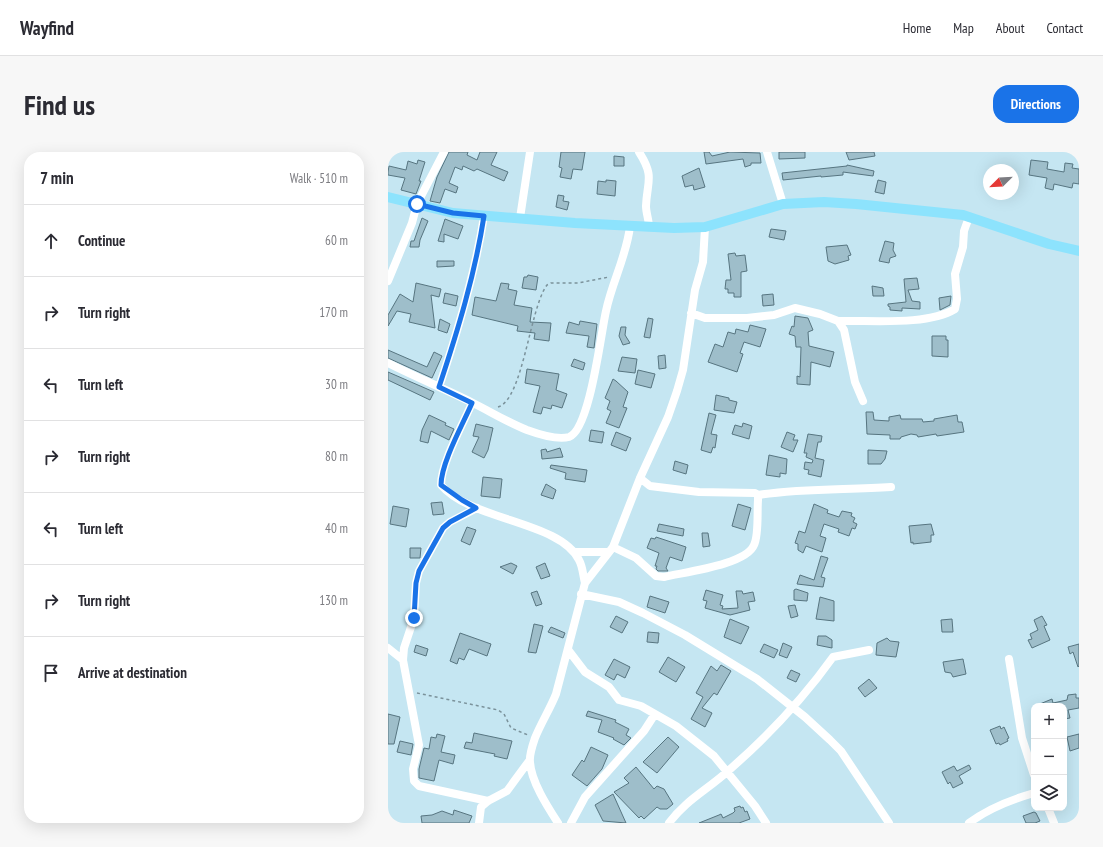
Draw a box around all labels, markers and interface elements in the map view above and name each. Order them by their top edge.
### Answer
text: Wayfind [20,16,74,40]
text: Home [903,19,931,37]
text: Map [953,19,974,37]
text: About [996,19,1025,37]
text: Contact [1047,19,1083,37]
button: Directions [993,85,1079,123]
text: Find us [24,86,95,123]
north arrow [983,164,1019,200]
text: 7 min [40,167,74,189]
text: Walk · 510 m [290,170,348,187]
route start [408,195,426,213]
icon: ahead [40,230,62,252]
text: Continue [78,231,125,250]
text: 60 m [325,232,348,249]
icon: right [40,302,62,324]
text: Turn right [78,303,130,322]
text: 170 m [319,304,348,321]
icon: left [40,374,62,396]
text: Turn left [78,375,123,394]
text: 30 m [325,376,348,393]
icon: right [40,446,62,468]
text: Turn right [78,447,130,466]
text: 80 m [325,448,348,465]
icon: left [40,518,62,540]
text: Turn left [78,519,123,538]
text: 40 m [325,520,348,537]
icon: right [40,590,62,612]
text: Turn right [78,591,130,610]
text: 130 m [319,592,348,609]
route end [405,609,423,627]
icon: arrive [40,662,62,684]
text: Arrive at destination [78,663,187,682]
map controls [1031,703,1067,811]
button: + [1031,703,1067,739]
button: − [1031,739,1067,775]
button: layers [1031,775,1067,811]

